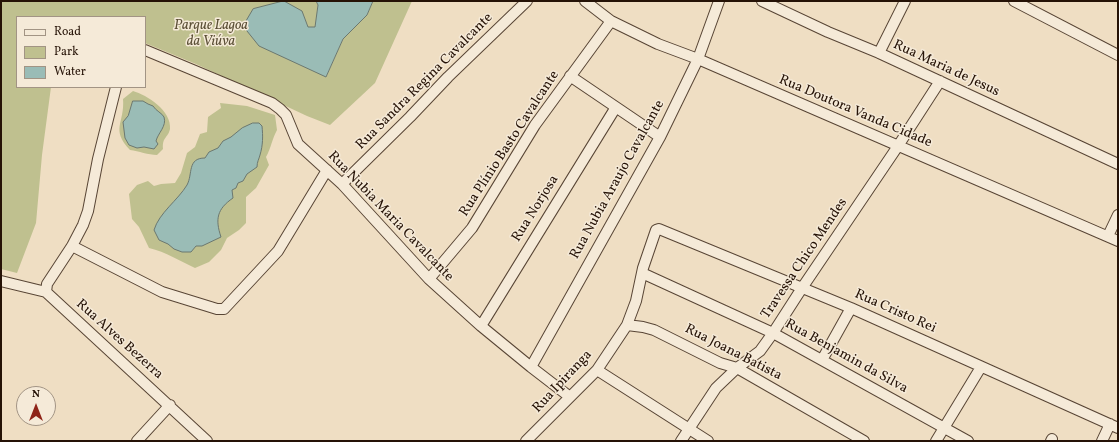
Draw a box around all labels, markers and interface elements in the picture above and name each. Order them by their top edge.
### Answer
street label: Rua Sandra Regina Cavalcante [353,10,497,154]
legend [16,16,146,88]
park label: Parque Lagoa da Viúva [174,18,248,50]
text: Road [54,24,81,40]
street label: Rua Maria de Jesus [890,37,1002,101]
text: Park [54,44,79,60]
text: Water [54,64,86,80]
street label: Rua Plínio Basto Cavalcante [457,68,563,220]
street label: Rua Doutora Vanda Cidade [776,72,934,152]
street label: Rua Nubia Araujo Cavalcante [567,98,669,262]
street label: Rua Nubia Maria Cavalcante [323,148,457,286]
street label: Rua Norjosa [509,173,563,245]
street label: Travessa Chico Mendes [758,195,852,323]
street label: Rua Cristo Rei [852,287,938,337]
street label: Rua Alves Bezerra [72,296,166,384]
street label: Rua Benjamin da Silva [782,316,910,398]
street label: Rua Joana Batista [682,321,784,385]
street label: Rua Ipiranga [530,347,596,417]
north arrow [16,386,56,426]
text: N [32,387,40,402]

